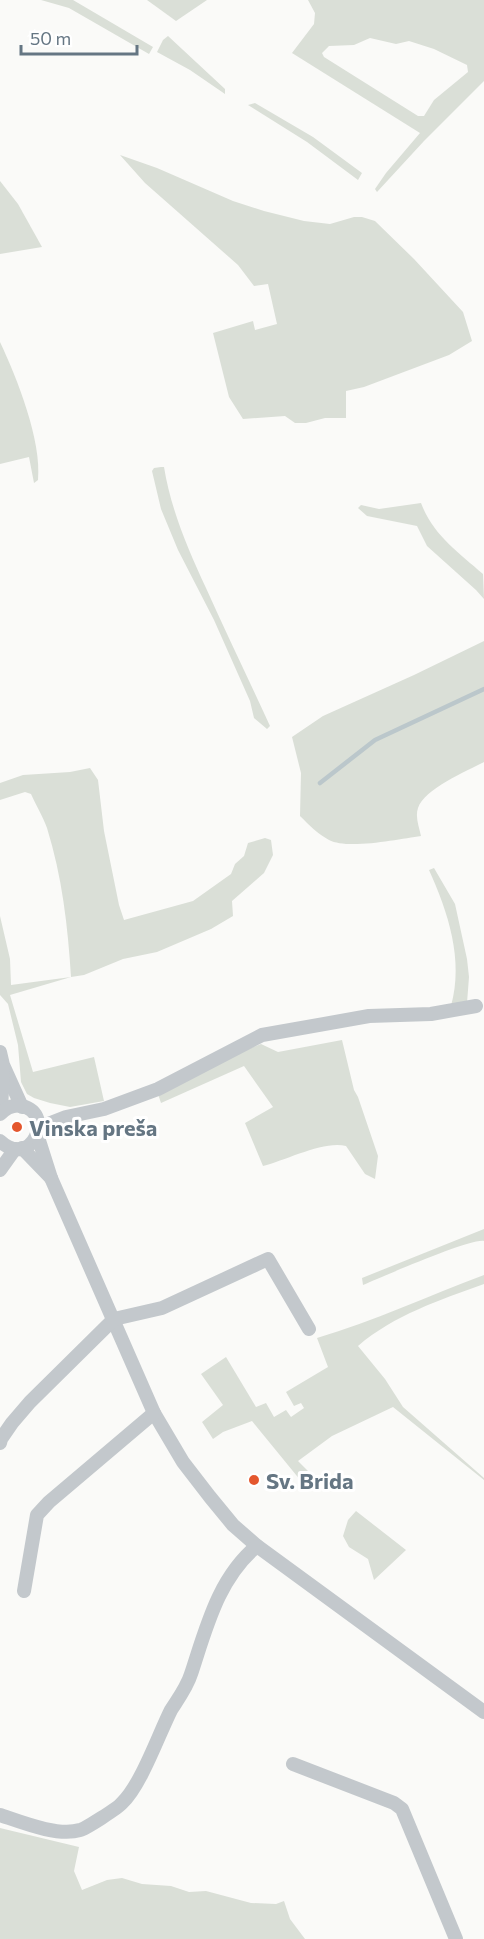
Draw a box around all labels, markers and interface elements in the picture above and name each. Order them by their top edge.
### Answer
scale bar [21,18,136,56]
text: 50 m [30,27,71,49]
place label: Vinska preša [29,1114,157,1141]
marker: Vinska preša [10,1120,24,1134]
place label: Sv. Brida [266,1467,354,1494]
marker: Sv. Brida [247,1473,261,1487]

